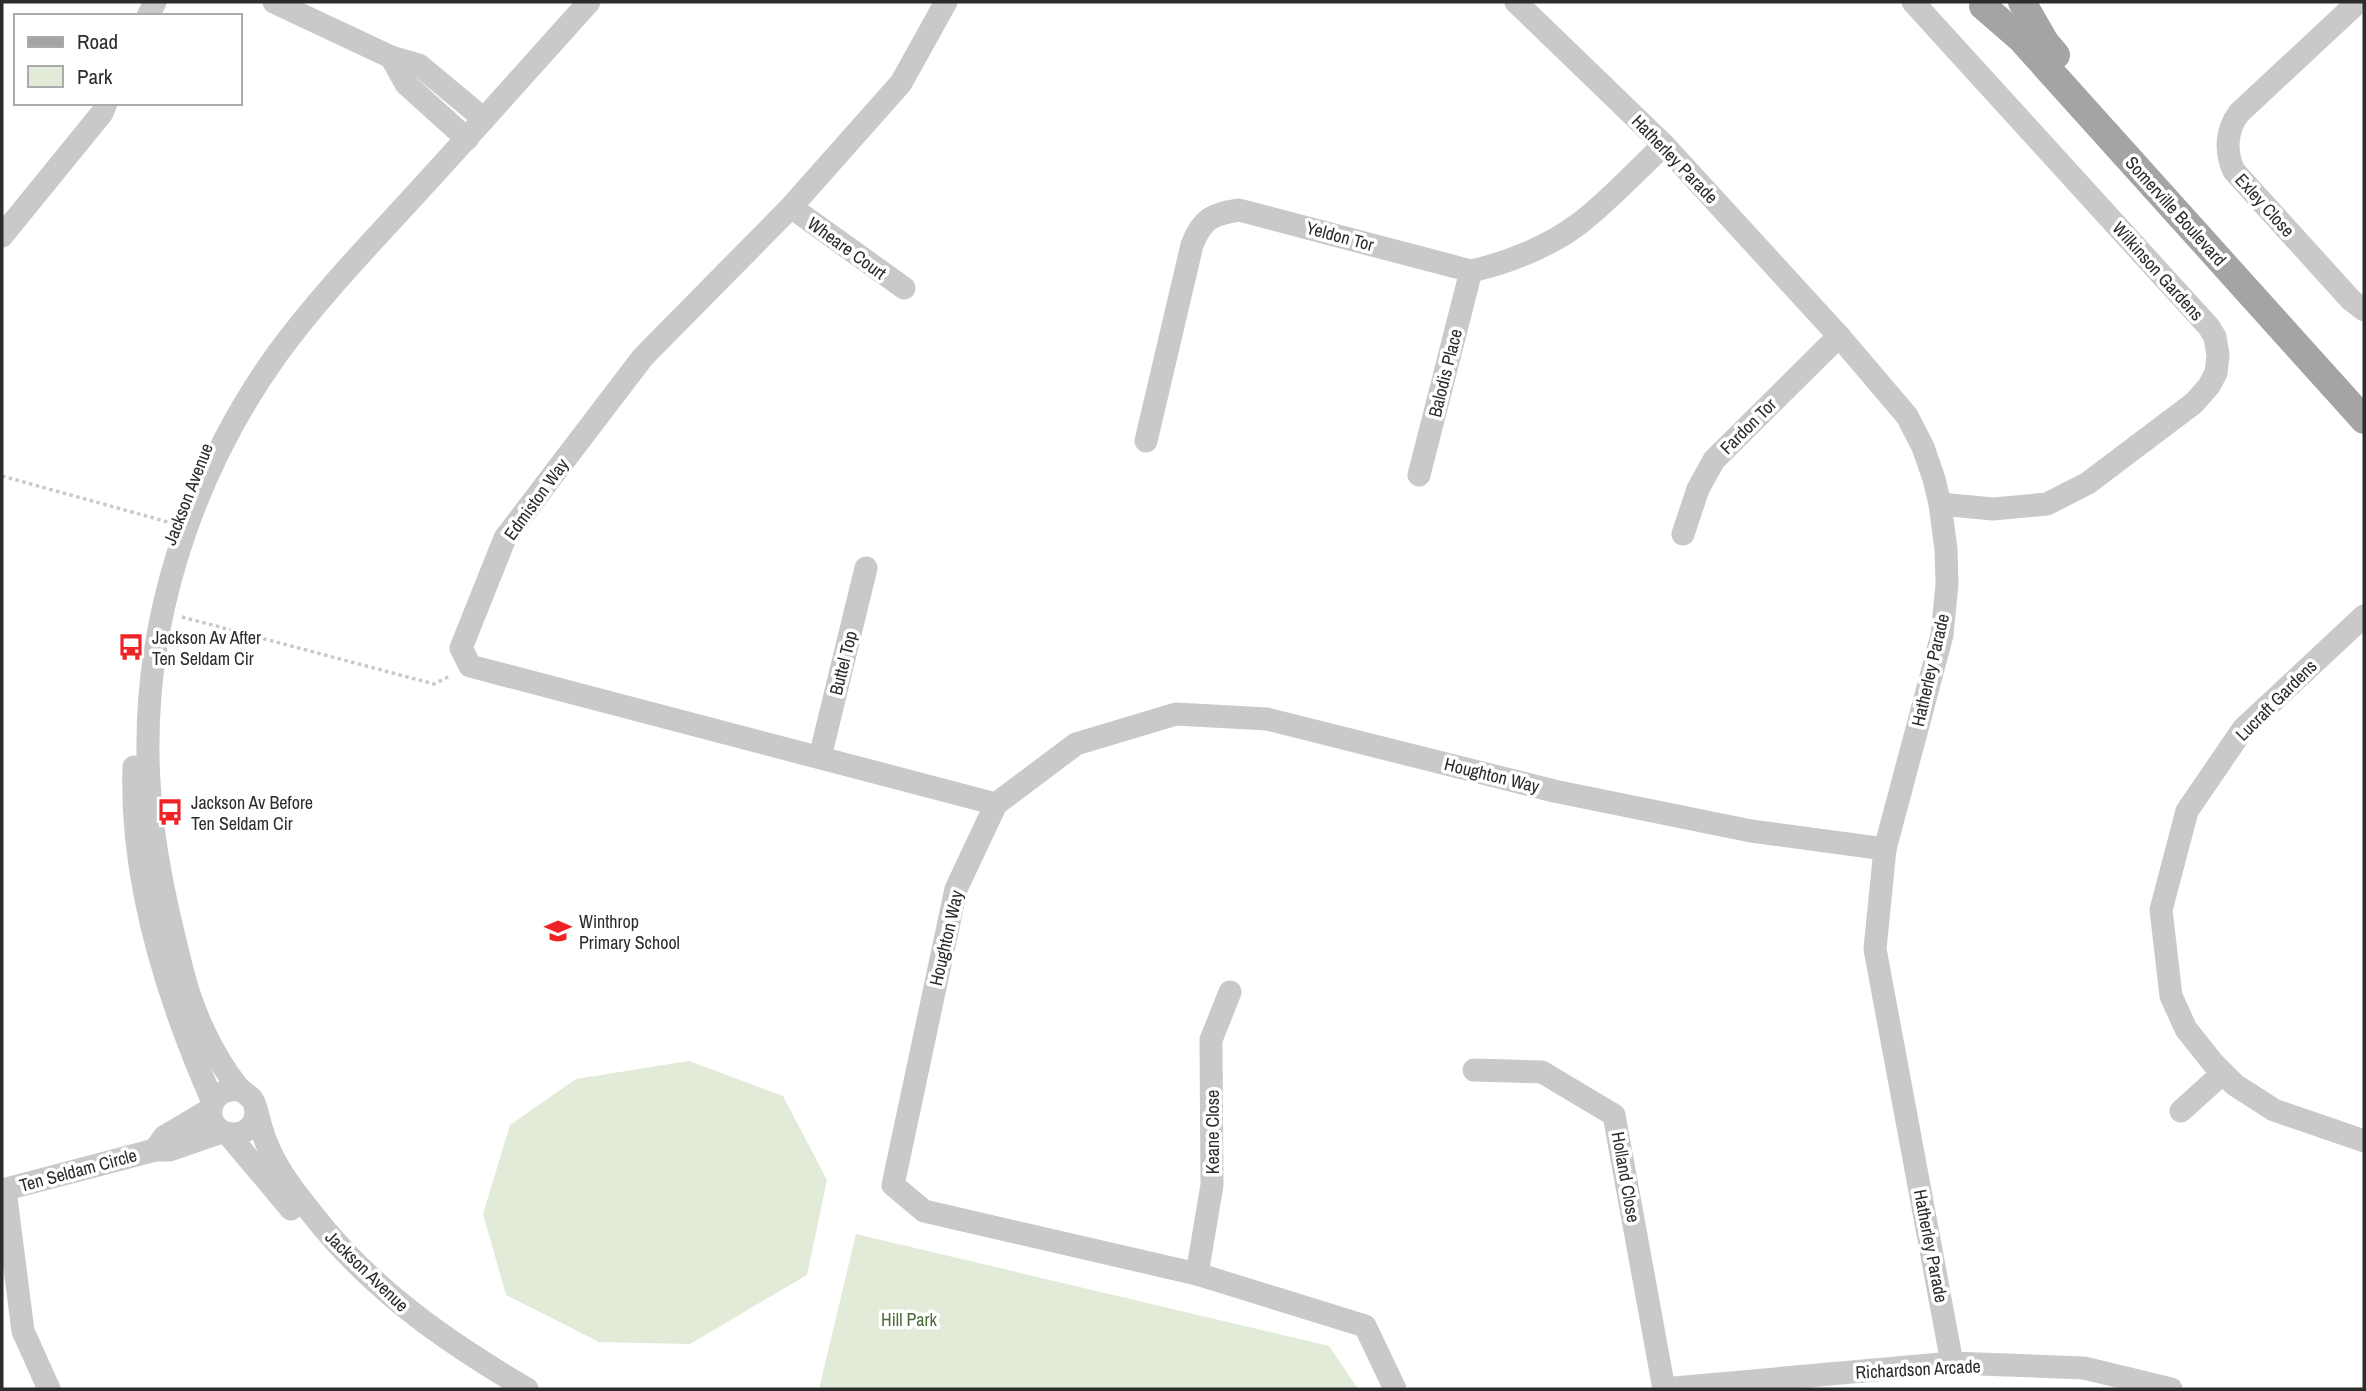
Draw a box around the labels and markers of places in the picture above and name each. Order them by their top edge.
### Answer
place label: Jackson Av After Ten Seldam Cir [152,625,261,671]
bus stop icon: Jackson Av After Ten Seldam Cir [116,632,146,662]
place label: Jackson Av Before Ten Seldam Cir [191,790,313,836]
bus stop icon: Jackson Av Before Ten Seldam Cir [155,797,185,827]
place label: Winthrop Primary School [579,909,680,955]
school or university icon: Winthrop Primary School [543,916,573,946]

